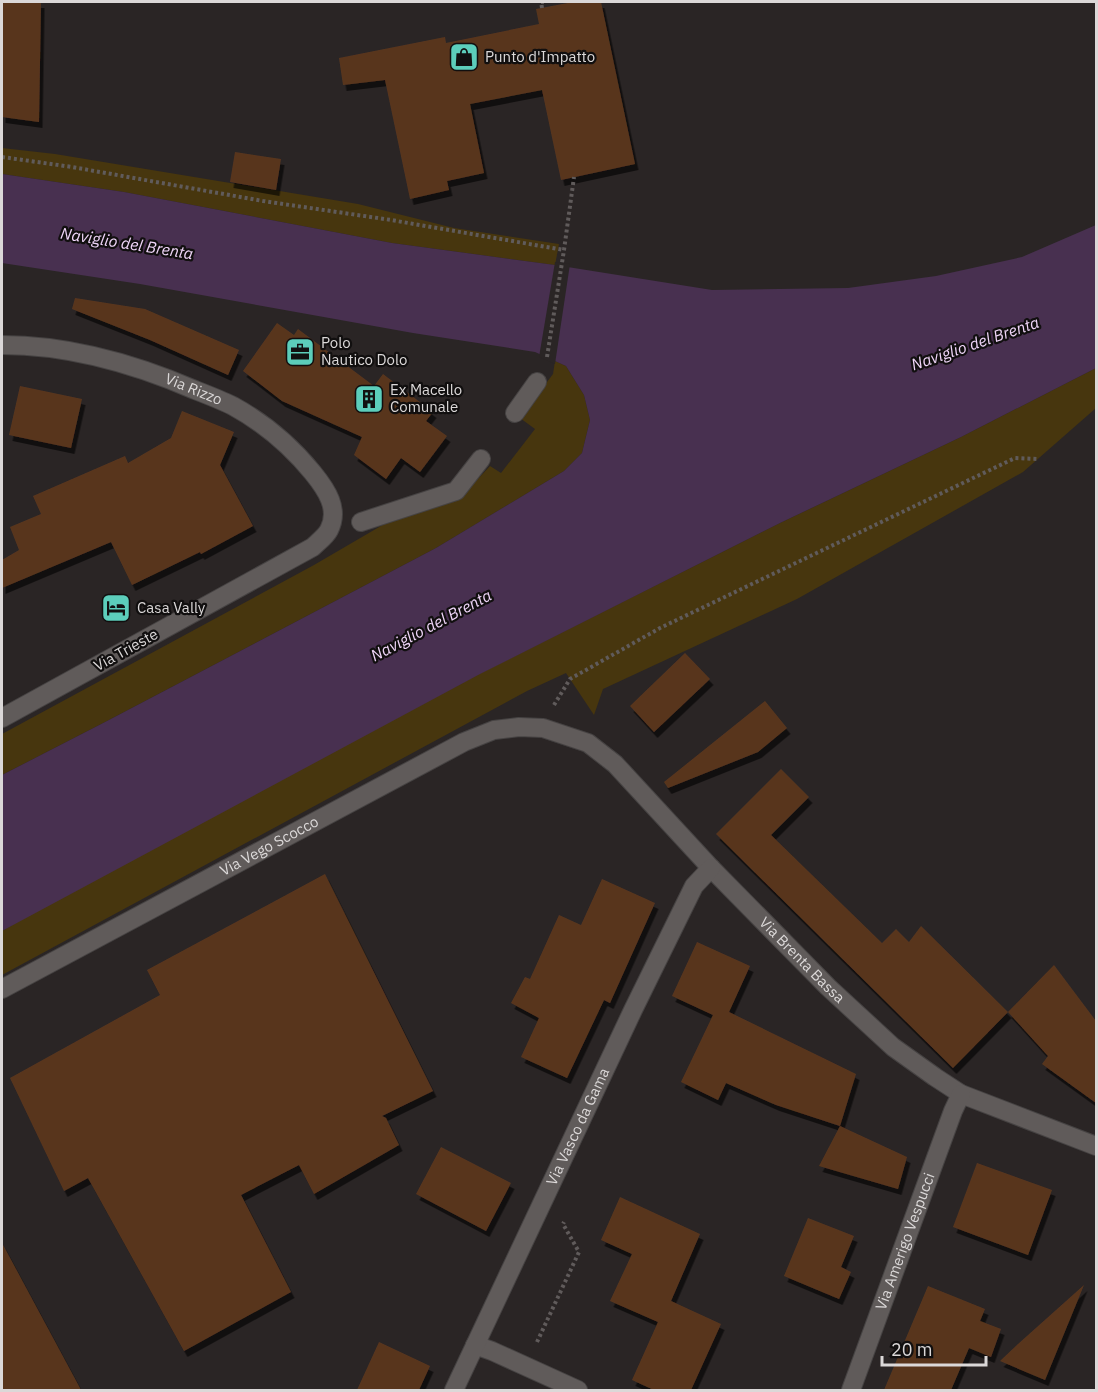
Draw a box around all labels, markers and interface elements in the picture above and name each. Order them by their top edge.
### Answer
shop icon: Punto d'Impatto [448,41,480,73]
place label: Punto d'Impatto [485,47,595,66]
water label: Naviglio del Brenta [59,223,195,263]
water label: Naviglio del Brenta [908,312,1042,374]
place label: Polo Nautico Dolo [321,333,408,369]
office icon: Polo Nautico Dolo [284,336,316,368]
street label: Via Rizzo [163,369,225,409]
place label: Ex Macello Comunale [390,380,462,416]
building icon: Ex Macello Comunale [353,383,385,415]
water label: Naviglio del Brenta [367,585,495,665]
hotel icon: Casa Vally [100,592,132,624]
place label: Casa Vally [137,598,206,617]
street label: Via Trieste [90,624,161,675]
street label: Via Vego Scocco [216,812,322,880]
street label: Via Brenta Bassa [755,913,849,1007]
street label: Via Vasco da Gama [542,1065,613,1188]
street label: Via Amerigo Vespucci [871,1170,939,1313]
scale bar [882,1329,986,1367]
text: 20 m [891,1338,933,1361]

